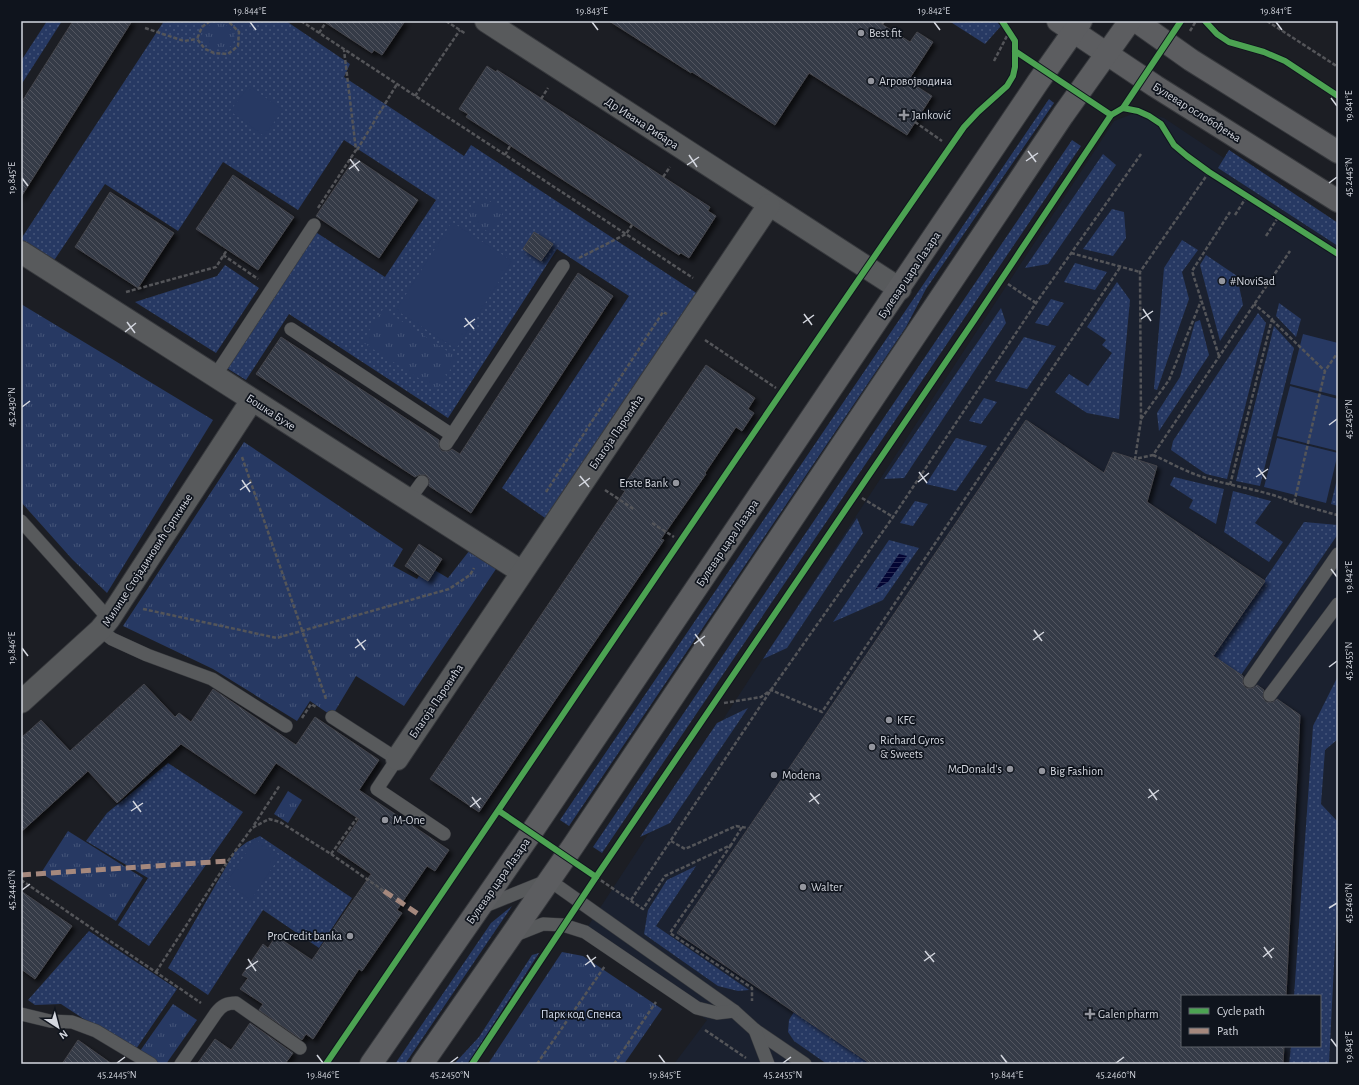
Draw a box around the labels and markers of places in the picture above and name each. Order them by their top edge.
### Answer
place label: Best fit [869,27,902,39]
marker: Best fit [856,28,866,38]
place label: Агровојводина [879,75,952,88]
marker: Агровојводина [866,76,876,86]
place label: Janković [912,109,951,121]
marker: Janković [899,110,909,120]
place label: #NoviSad [1230,275,1275,287]
marker: #NoviSad [1217,276,1227,286]
place label: Erste Bank [619,477,669,489]
marker: Erste Bank [671,478,681,488]
place label: KFC [897,714,915,726]
marker: KFC [884,715,894,725]
place label: Richard Gyros & Sweets [880,734,944,760]
marker: Richard Gyros & Sweets [867,742,877,752]
place label: McDonald's [948,763,1002,775]
marker: McDonald's [1005,764,1015,774]
place label: Big Fashion [1050,765,1103,777]
marker: Big Fashion [1037,766,1047,776]
place label: Modena [782,769,821,781]
marker: Modena [769,770,779,780]
place label: M-One [393,814,425,826]
marker: M-One [380,815,390,825]
place label: Walter [811,881,843,893]
marker: Walter [798,882,808,892]
place label: ProCredit banka [267,930,342,942]
marker: ProCredit banka [345,931,355,941]
place label: Galen pharm [1098,1008,1159,1020]
marker: Galen pharm [1085,1009,1095,1019]

